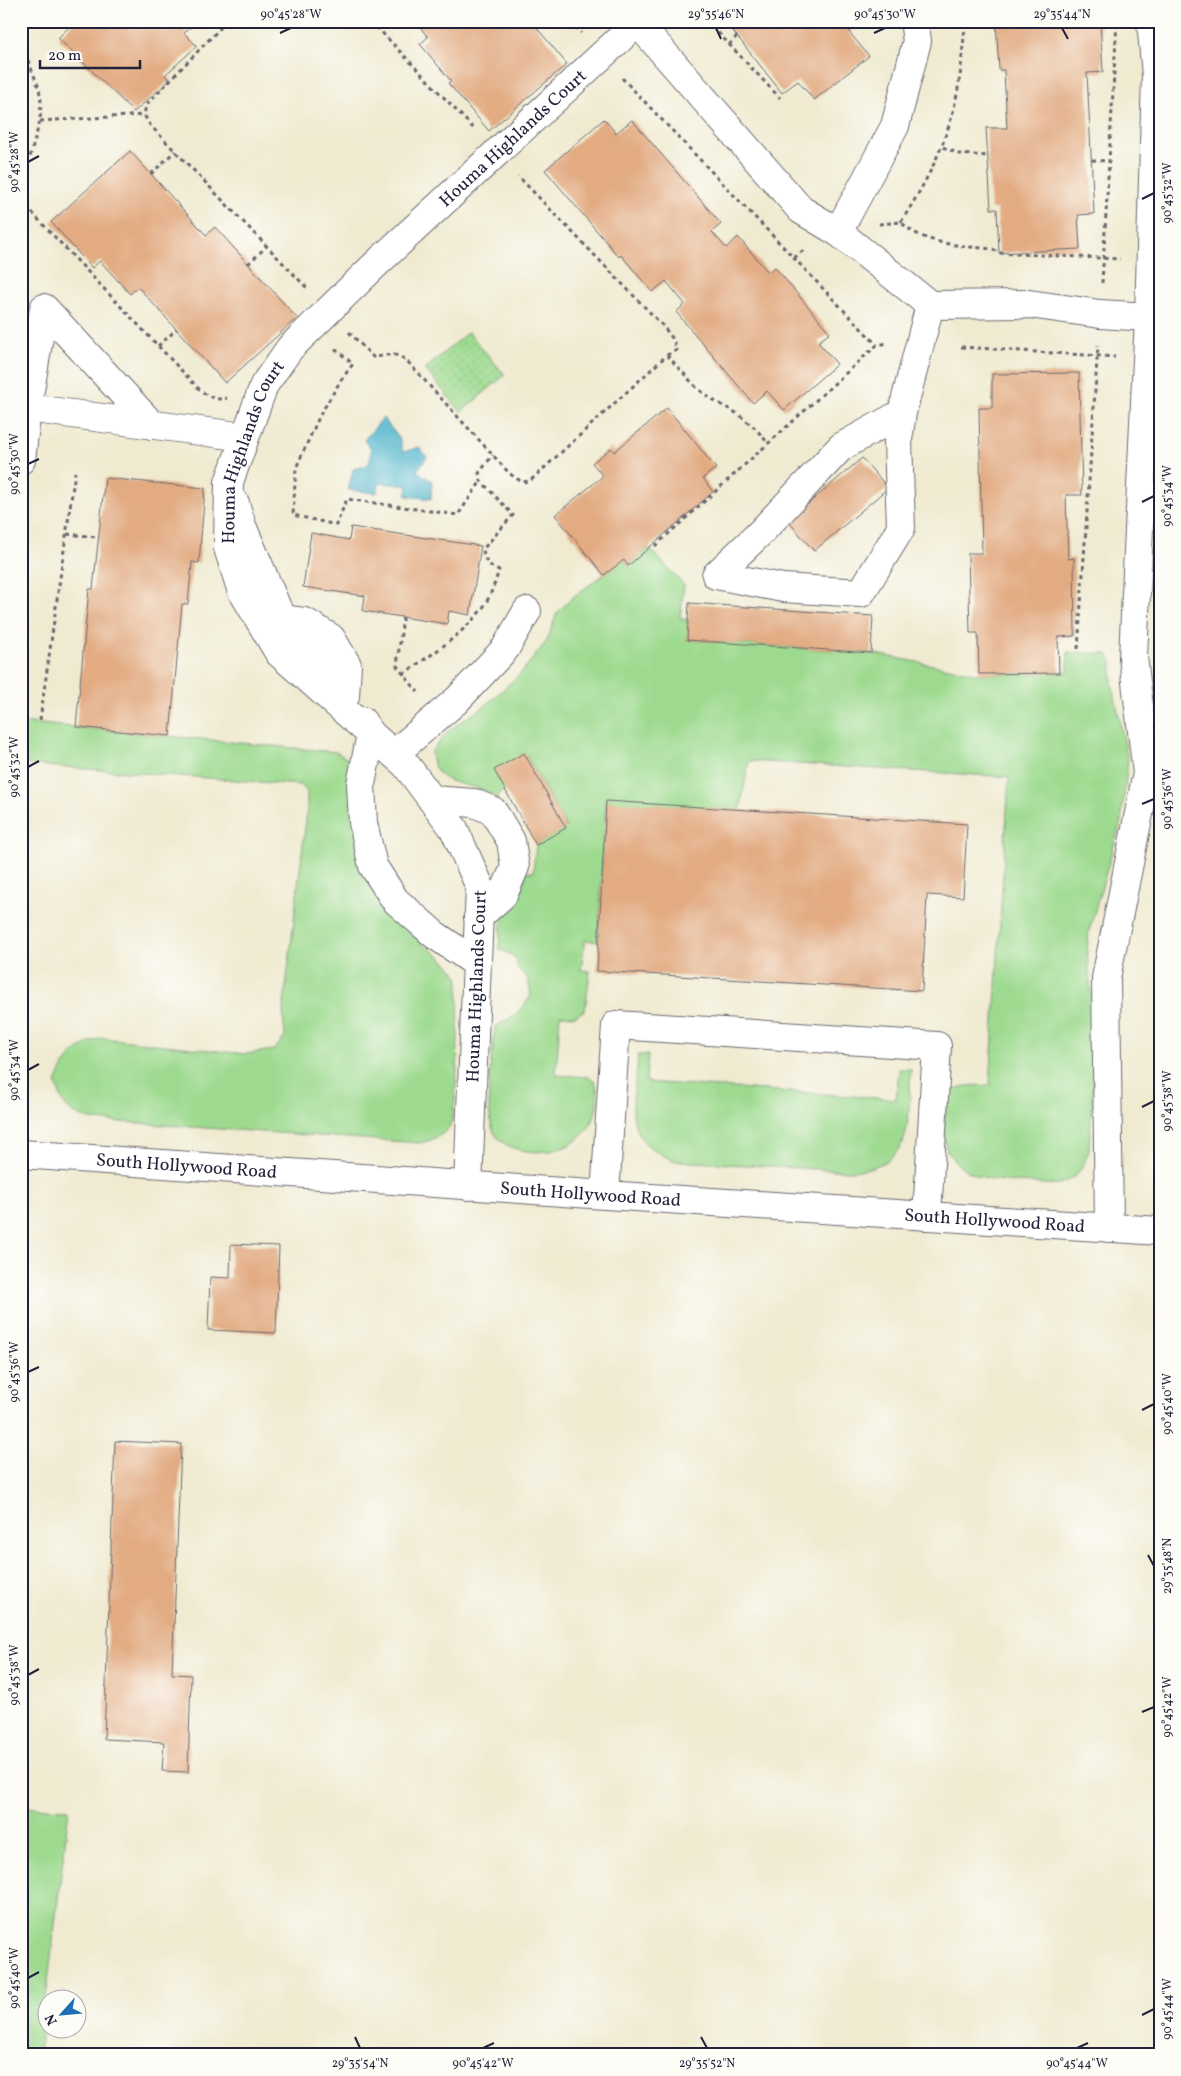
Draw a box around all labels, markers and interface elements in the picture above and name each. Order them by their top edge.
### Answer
text: 90°45'28"W [260,7,322,23]
text: 29°35'46"N [688,7,744,23]
text: 90°45'30"W [854,7,916,23]
text: 29°35'44"N [1033,7,1091,23]
scale bar [40,38,140,70]
text: 20 m [48,46,81,67]
street label: Houma Highlands Court [434,64,593,214]
text: 90°45'28"W [7,131,23,193]
text: 90°45'32"W [1160,162,1176,224]
street label: Houma Highlands Court [217,356,291,544]
text: 90°45'30"W [7,433,23,495]
text: 90°45'34"W [1160,465,1176,527]
text: 90°45'32"W [7,736,23,798]
text: 90°45'36"W [1160,769,1176,829]
street label: Houma Highlands Court [461,889,494,1083]
text: 90°45'34"W [7,1039,23,1101]
text: 90°45'38"W [1160,1071,1176,1131]
street label: South Hollywood Road [95,1148,278,1186]
street label: South Hollywood Road [499,1177,682,1214]
street label: South Hollywood Road [903,1203,1086,1240]
text: 90°45'36"W [7,1342,23,1402]
text: 90°45'40"W [1160,1373,1176,1435]
text: 29°35'48"N [1160,1538,1176,1594]
text: 90°45'38"W [7,1645,23,1705]
text: 90°45'42"W [1160,1676,1176,1738]
text: 90°45'40"W [7,1947,23,2009]
text: 90°45'44"W [1160,1978,1176,2040]
north arrow [38,1988,88,2038]
text: N [41,2010,63,2028]
text: 29°35'54"N [332,2056,388,2072]
text: 90°45'42"W [452,2056,514,2072]
text: 29°35'52"N [679,2056,735,2072]
text: 90°45'44"W [1046,2056,1108,2072]

